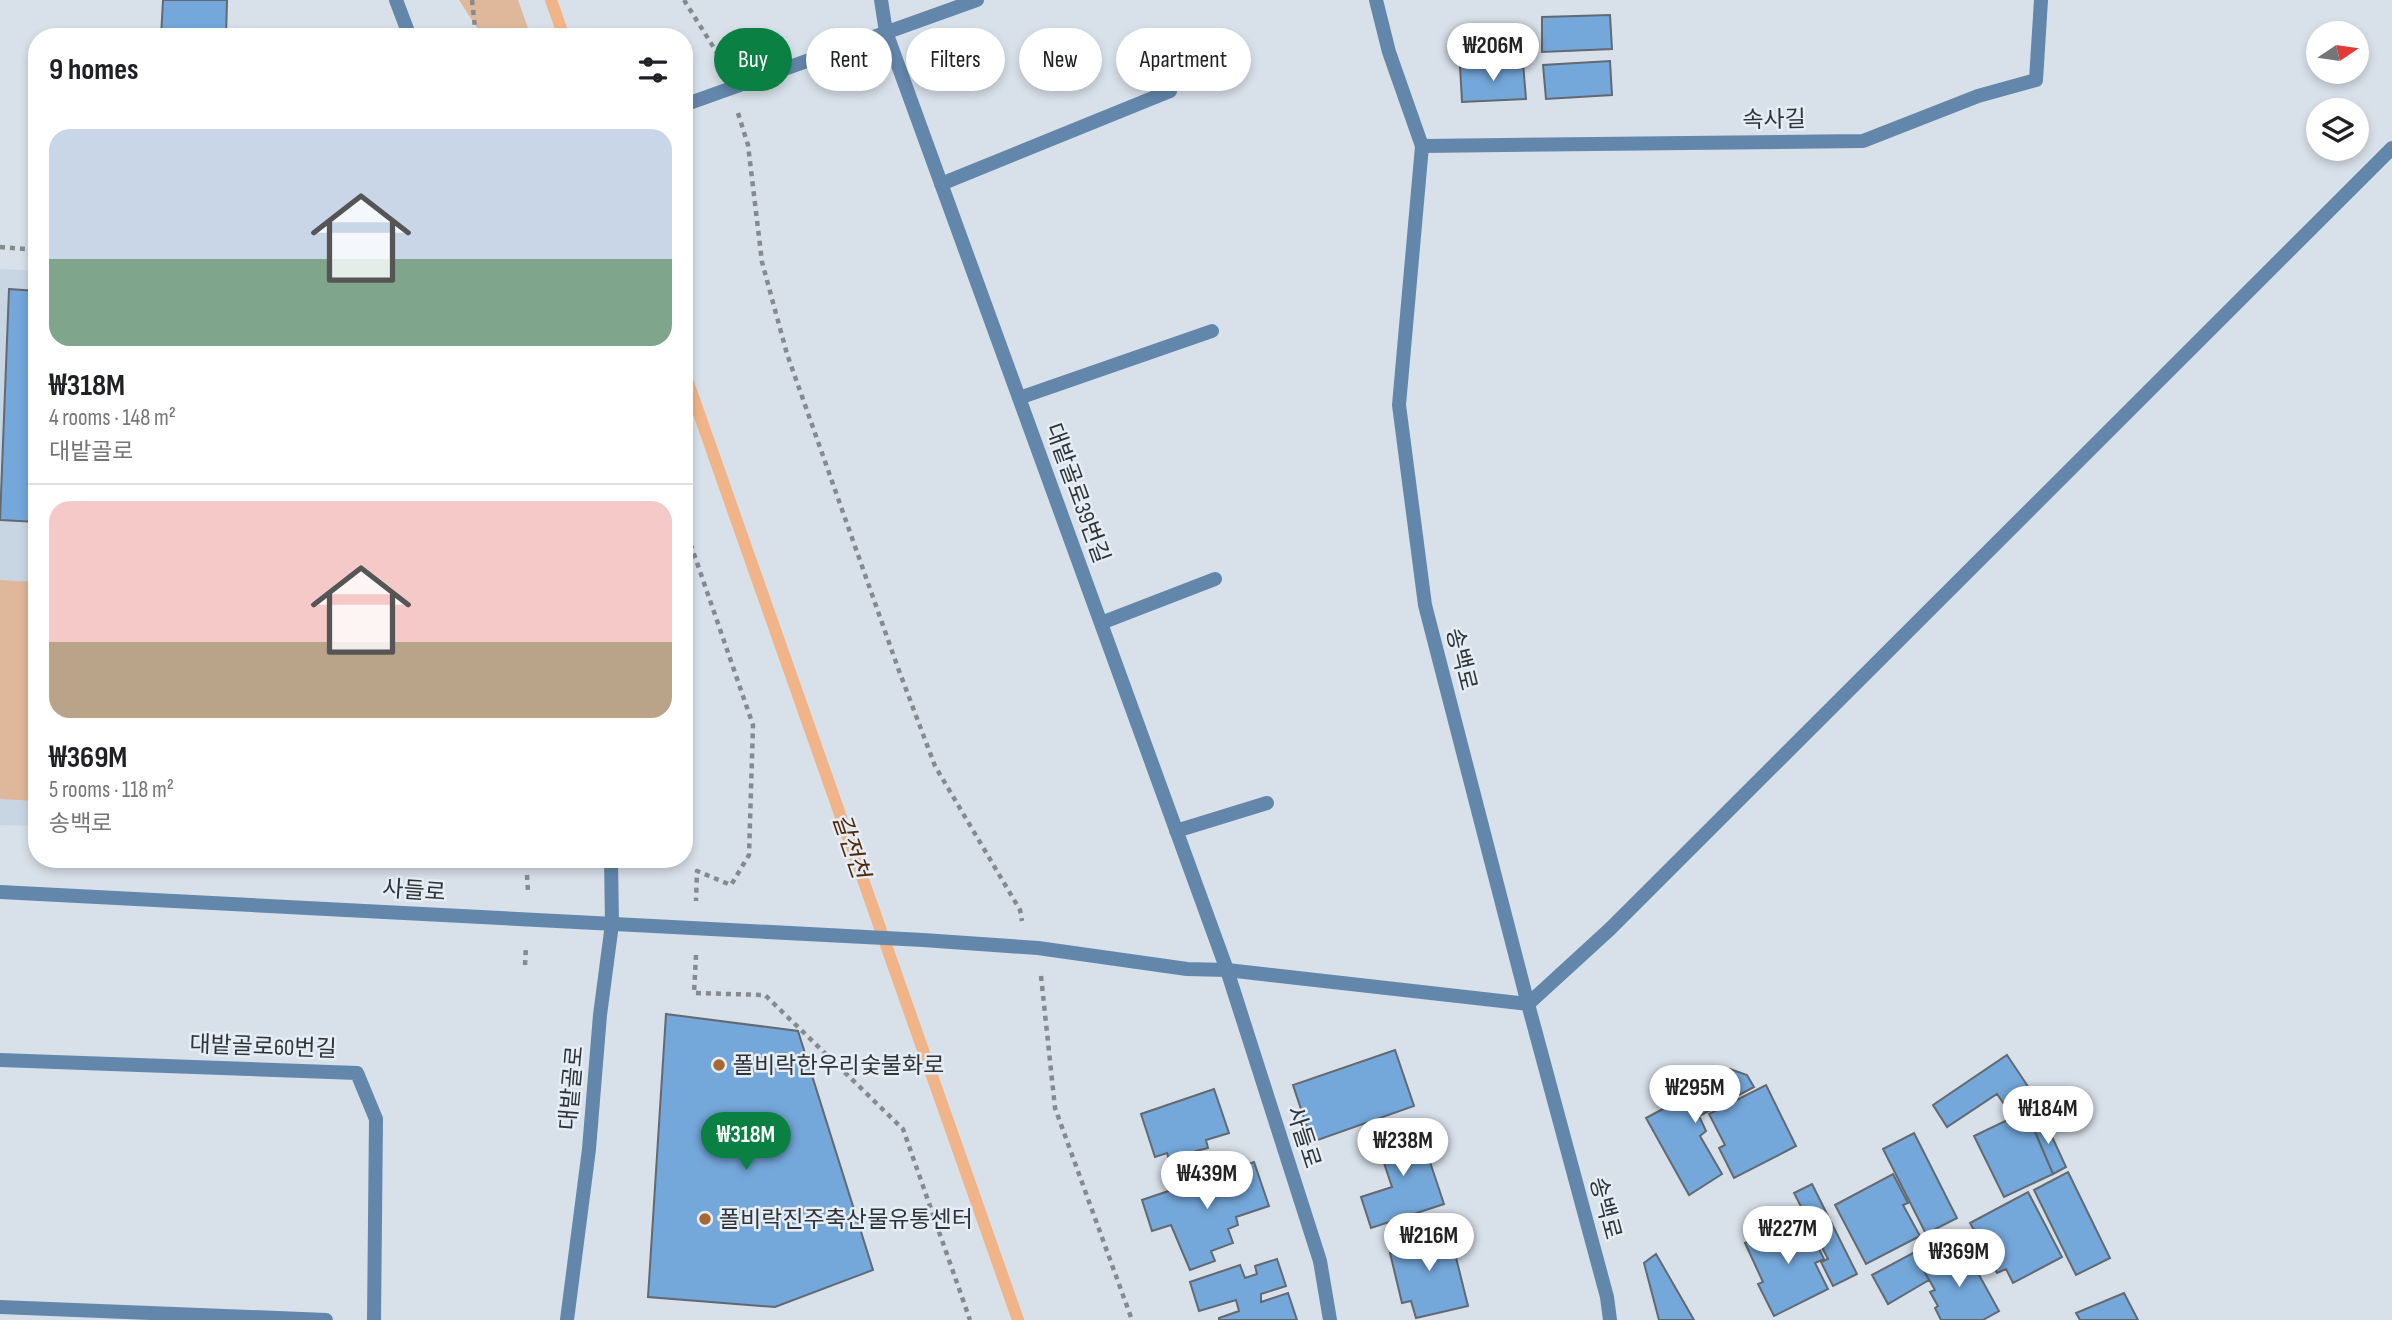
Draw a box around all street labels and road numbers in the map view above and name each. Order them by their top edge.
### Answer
street label: 속사길 [1742,105,1806,135]
street label: 대밭골로39번길 [1039,420,1115,567]
street label: 송백로 [1440,625,1482,693]
street label: 사들로 [381,875,447,907]
street label: 대밭골로60번길 [189,1030,337,1064]
street label: 대밭골로 [554,1045,590,1131]
street label: 사들로 [1280,1103,1326,1172]
street label: 송백로 [1583,1174,1627,1243]

